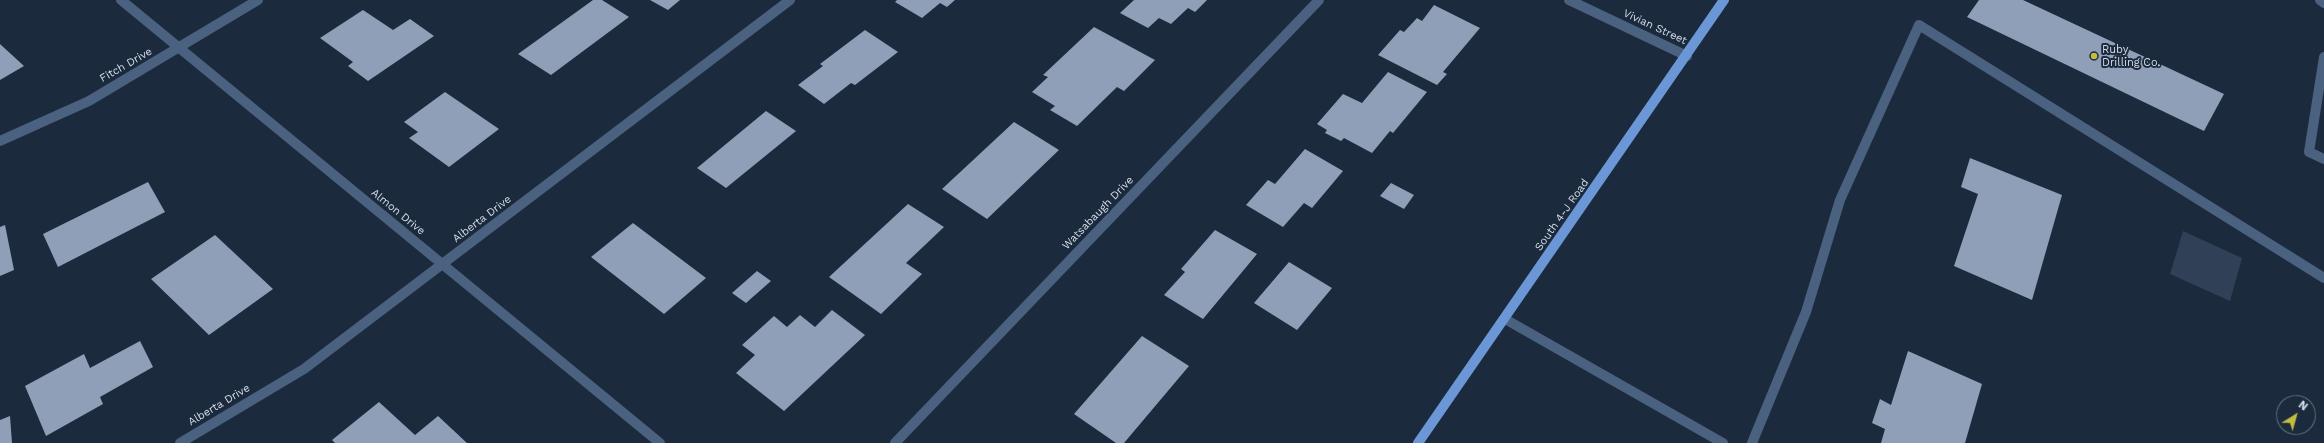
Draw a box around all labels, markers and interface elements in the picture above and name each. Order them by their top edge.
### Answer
street label: Vivian Street [1621,7,1689,47]
place label: Ruby Drilling Co. [2102,43,2160,69]
street label: Fitch Drive [97,45,155,85]
marker: Ruby Drilling Co. [2089,51,2099,61]
street label: Watsabaugh Drive [1060,174,1136,252]
street label: South 4-J Road [1532,176,1592,254]
street label: Almon Drive [368,186,428,238]
street label: Alberta Drive [450,193,514,245]
street label: Alberta Drive [186,381,252,429]
north arrow [2276,395,2316,435]
text: N [2296,398,2310,413]

